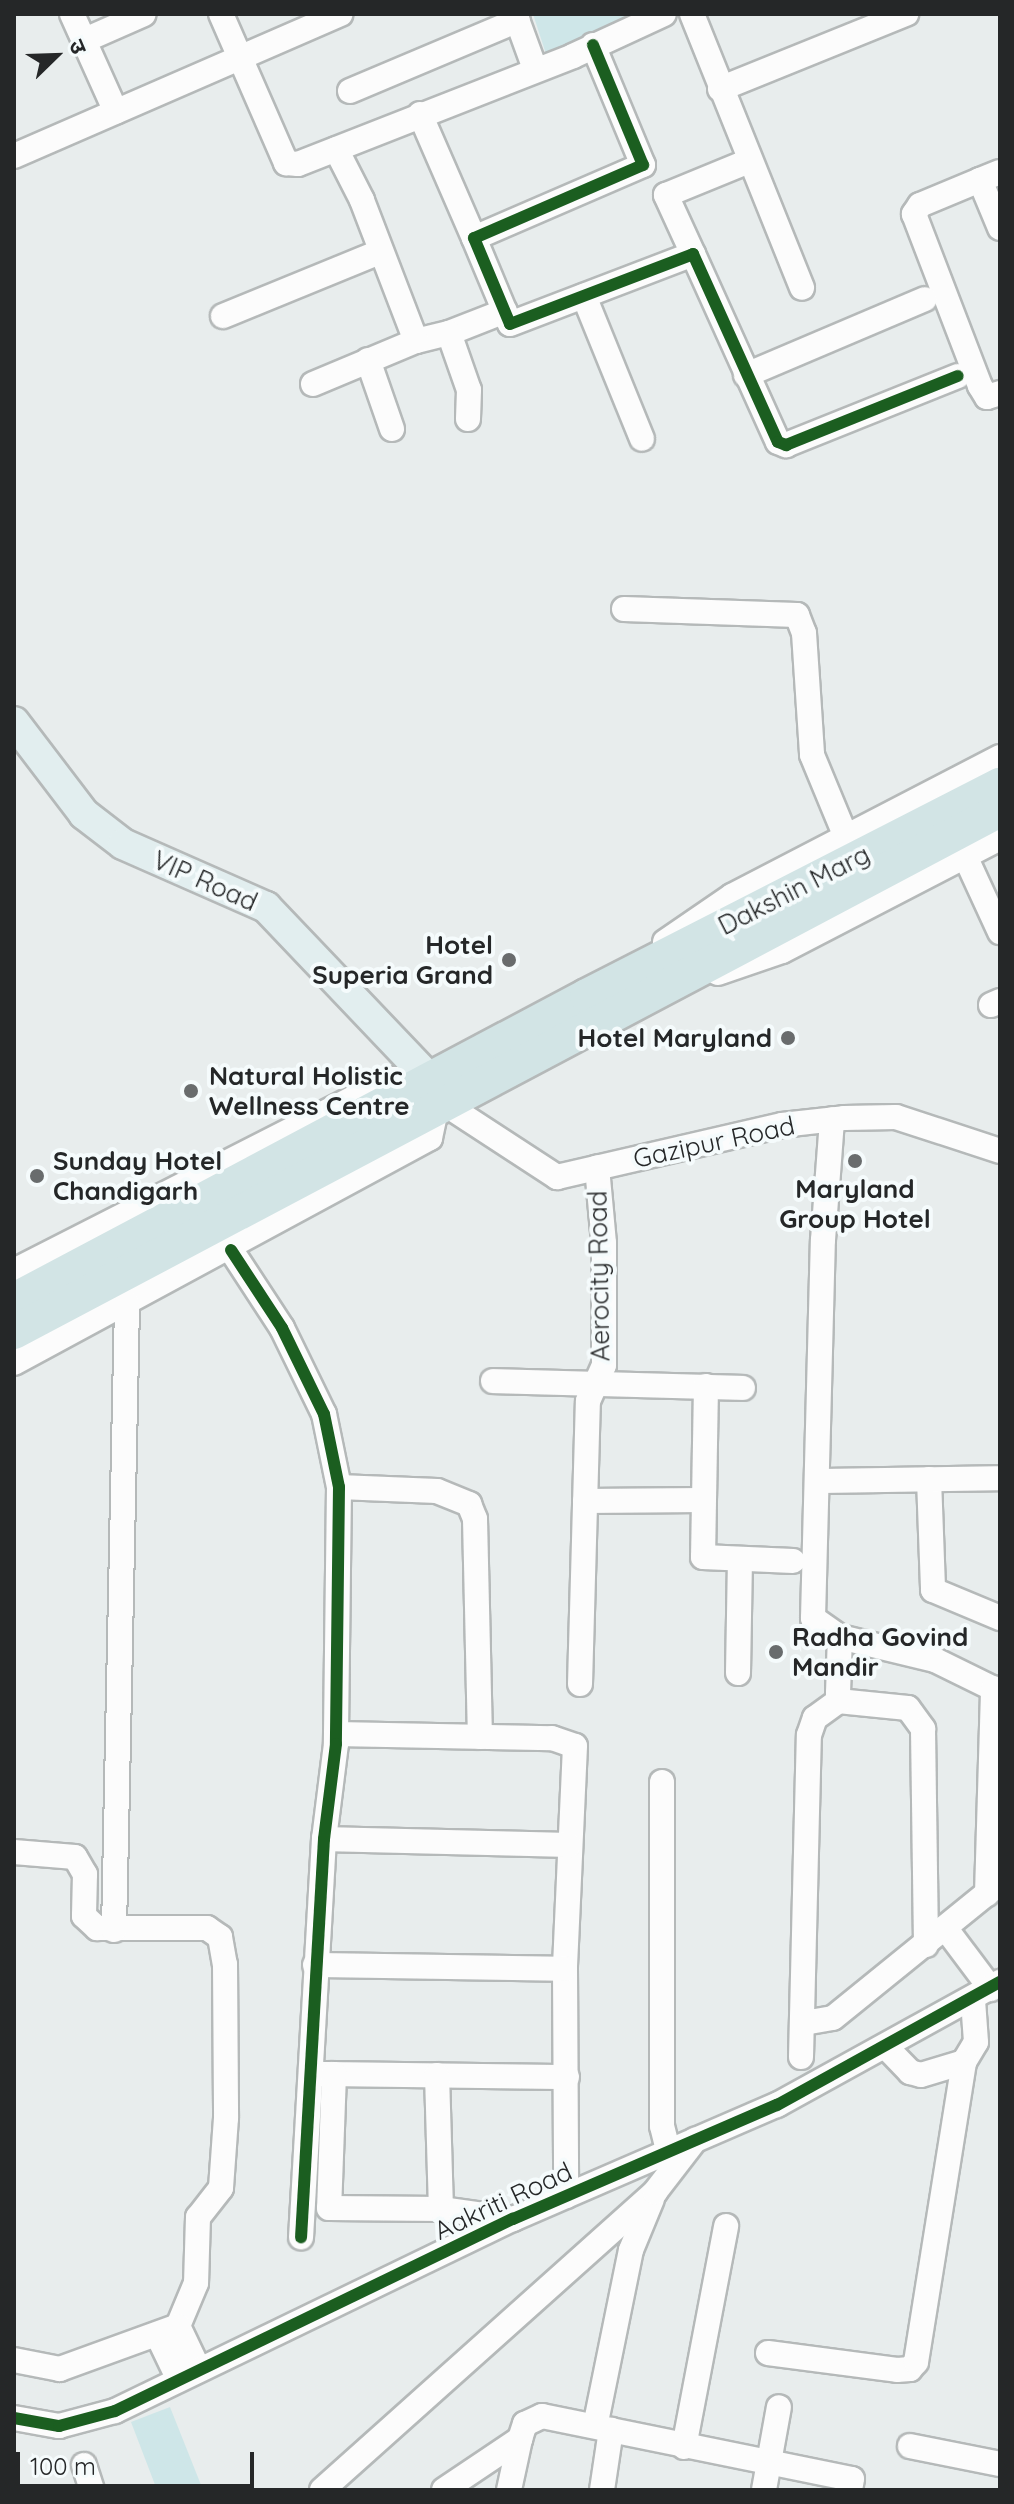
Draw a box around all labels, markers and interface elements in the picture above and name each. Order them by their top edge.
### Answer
north arrow [16,16,96,96]
text: उ [63,35,93,58]
street label: Dakshin Marg [713,838,875,942]
street label: VIP Road [148,844,262,918]
place label: Hotel Superia Grand [312,929,493,990]
marker: Hotel Superia Grand [500,951,518,969]
place label: Hotel Maryland [578,1022,772,1054]
marker: Hotel Maryland [779,1029,797,1047]
place label: Natural Holistic Wellness Centre [209,1060,410,1122]
marker: Natural Holistic Wellness Centre [180,1080,202,1102]
street label: Gazipur Road [630,1110,798,1174]
place label: Sunday Hotel Chandigarh [53,1145,222,1206]
marker: Maryland Group Hotel [846,1152,864,1170]
marker: Sunday Hotel Chandigarh [28,1167,46,1185]
place label: Maryland Group Hotel [779,1173,931,1234]
street label: Aerocity Road [582,1190,616,1362]
place label: Radha Govind Mandir [792,1621,968,1682]
marker: Radha Govind Mandir [767,1643,785,1661]
street label: Aakriti Road [429,2155,577,2247]
scale bar [20,2436,258,2486]
text: 100 m [30,2451,96,2481]

